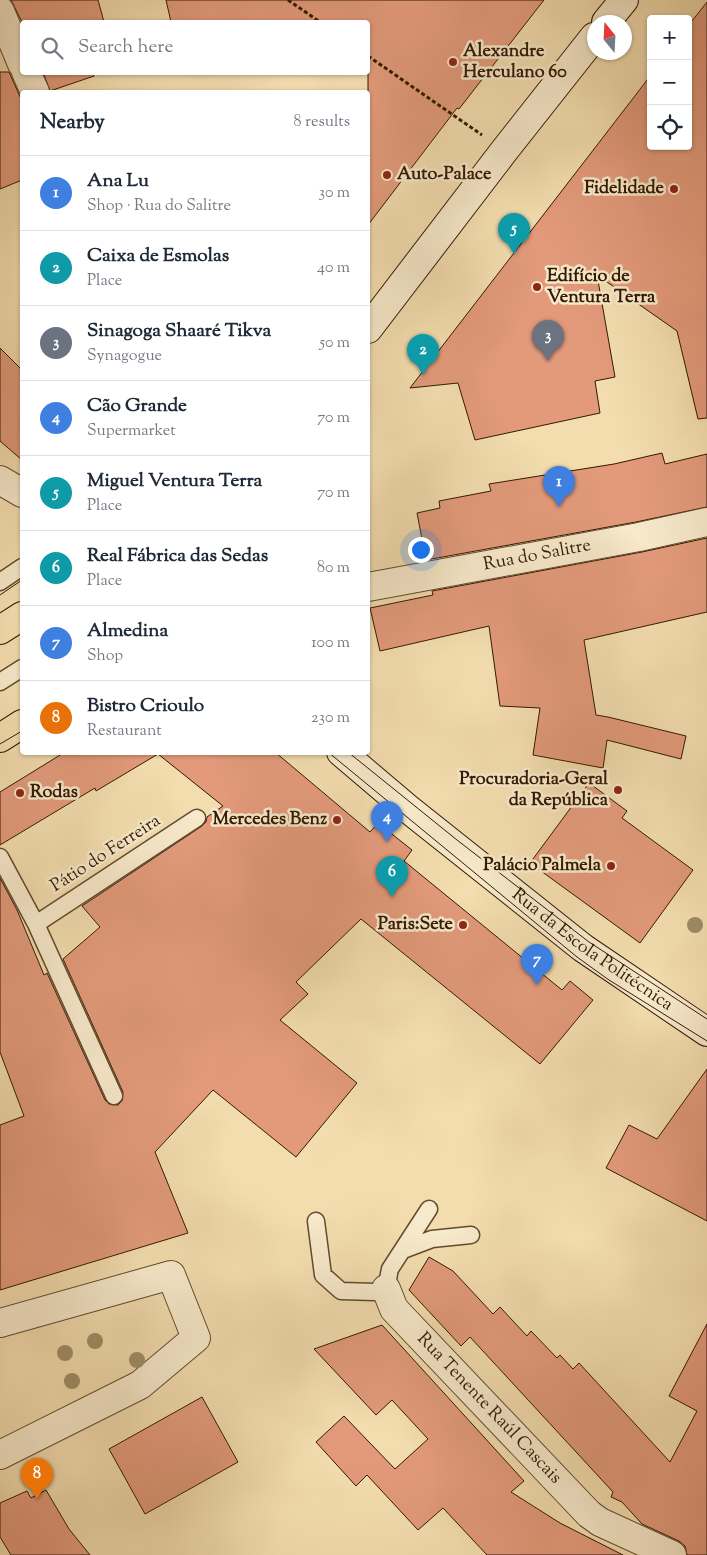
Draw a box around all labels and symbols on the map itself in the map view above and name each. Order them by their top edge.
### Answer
north arrow [587,15,632,60]
place label: Alexandre Herculano 60 [463,39,567,86]
marker: Alexandre Herculano 60 [447,56,459,68]
place label: Auto-Palace [397,162,492,188]
marker: Auto-Palace [381,169,393,181]
place label: Fidelidade [584,176,665,202]
marker: Fidelidade [668,183,680,195]
pin: 5 [498,213,530,254]
place label: Edifício de Ventura Terra [547,264,656,311]
marker: Edifício de Ventura Terra [531,281,543,293]
pin: 3 [532,320,564,361]
pin: 2 [407,334,439,375]
pin: 1 [543,466,575,507]
street label: Rua do Salitre [481,533,593,578]
your location [408,537,434,563]
place label: Procuradoria-Geral da República [459,767,609,814]
place label: Rodas [30,780,78,806]
marker: Procuradoria-Geral da República [612,784,624,796]
marker: Rodas [14,787,26,799]
pin: 4 [371,801,403,842]
place label: Mercedes Benz [213,807,327,833]
street label: Pátio do Ferreira [46,809,166,899]
marker: Mercedes Benz [331,814,343,826]
place label: Palácio Palmela [483,853,602,879]
pin: 6 [376,856,408,897]
marker: Palácio Palmela [605,860,617,872]
street label: Rua da Escola Politécnica [506,883,678,1018]
place label: Paris:Sete [378,912,454,938]
marker: Paris:Sete [457,919,469,931]
pin: 7 [521,944,553,985]
street label: Rua Tenente Raúl Cascais [410,1327,567,1490]
pin: 8 [21,1458,53,1499]

